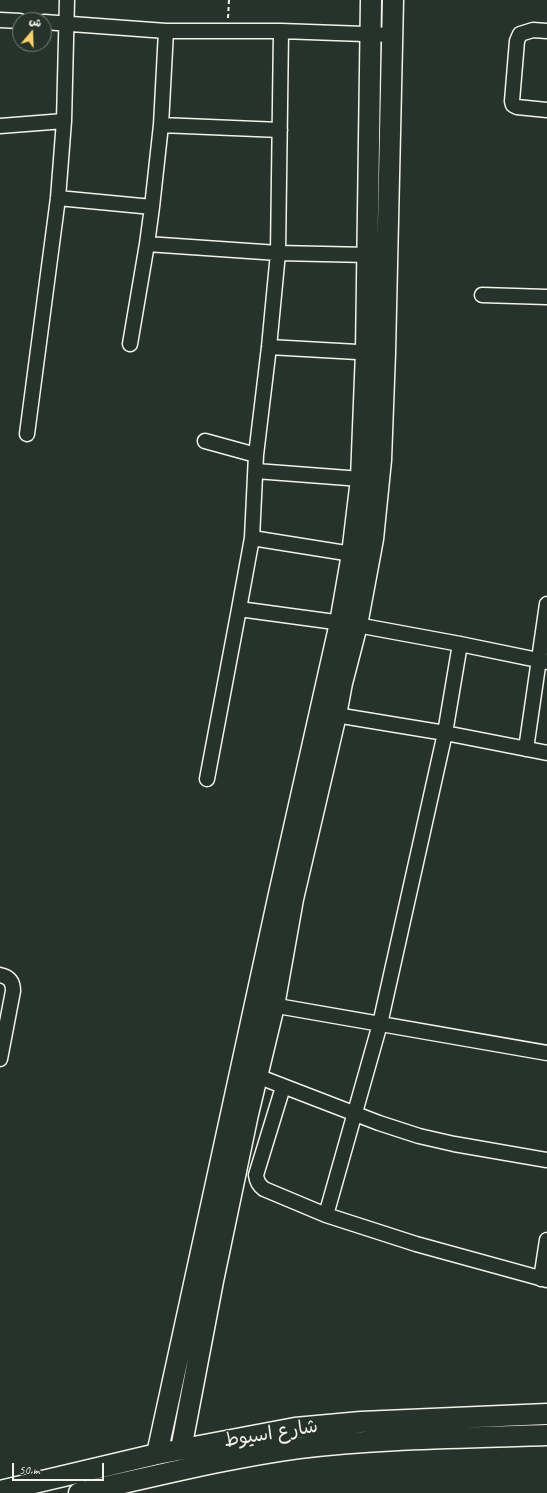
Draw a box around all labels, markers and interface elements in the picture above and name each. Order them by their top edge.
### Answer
north arrow [12,12,52,52]
text: ش [28,13,44,30]
street label: شارع اسيوط [222,1415,320,1453]
scale bar [14,1455,106,1481]
text: 50 m [19,1462,39,1478]

